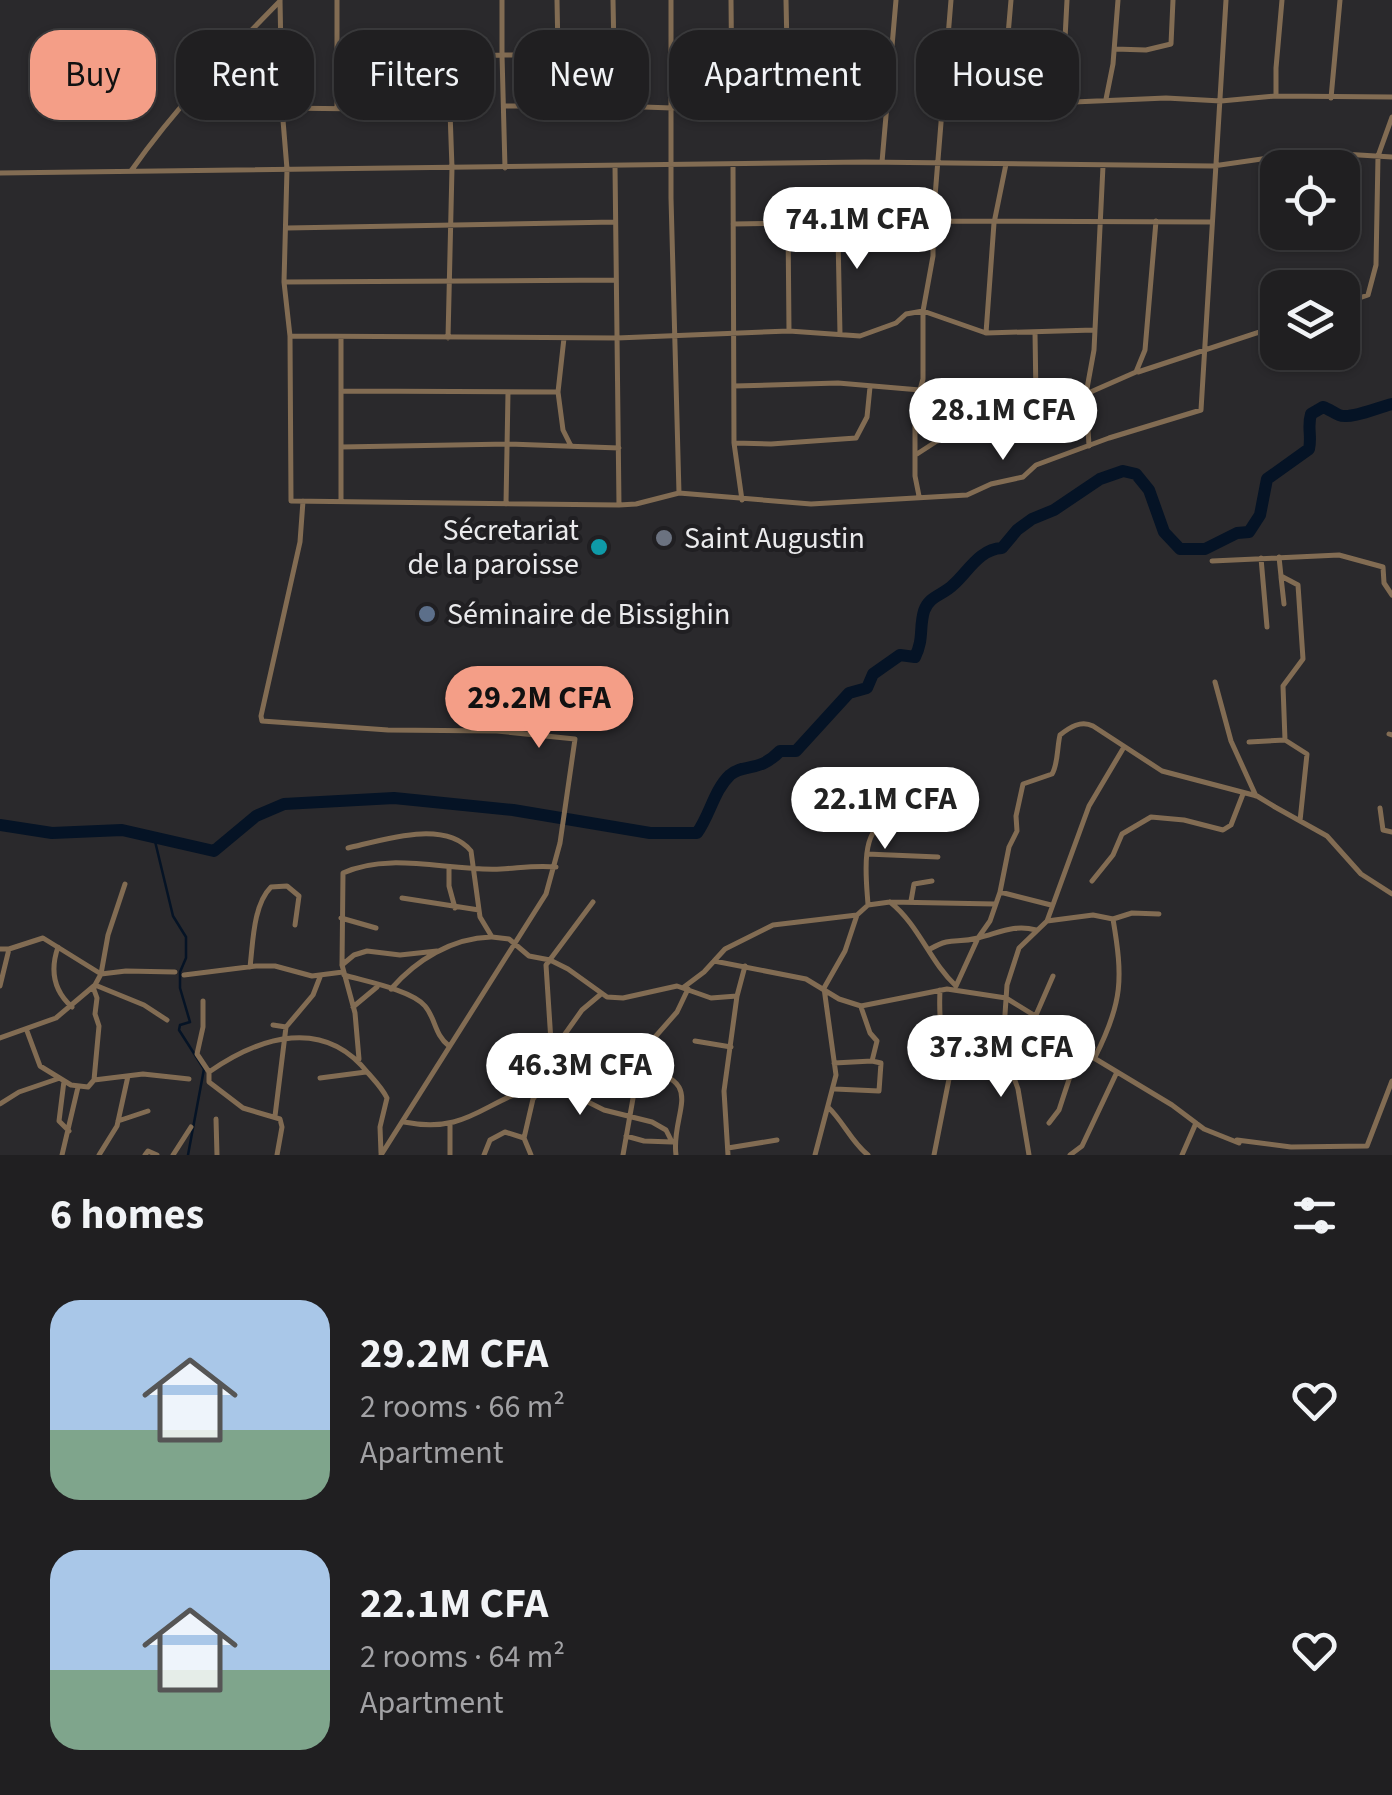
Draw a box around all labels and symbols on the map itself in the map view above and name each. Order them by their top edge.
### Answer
pin: 74.1M CFA [743,187,971,272]
pin: 28.1M CFA [889,378,1117,463]
place label: Sécretariat de la paroisse [408,509,579,586]
place label: Saint Augustin [684,517,865,560]
marker: Saint Augustin [653,527,675,549]
marker: Sécretariat de la paroisse [588,536,610,558]
place label: Séminaire de Bissighin [447,593,730,636]
marker: Séminaire de Bissighin [416,603,438,625]
pin: 29.2M CFA [425,666,653,751]
pin: 22.1M CFA [771,767,999,852]
pin: 37.3M CFA [887,1015,1115,1100]
pin: 46.3M CFA [466,1033,694,1118]

